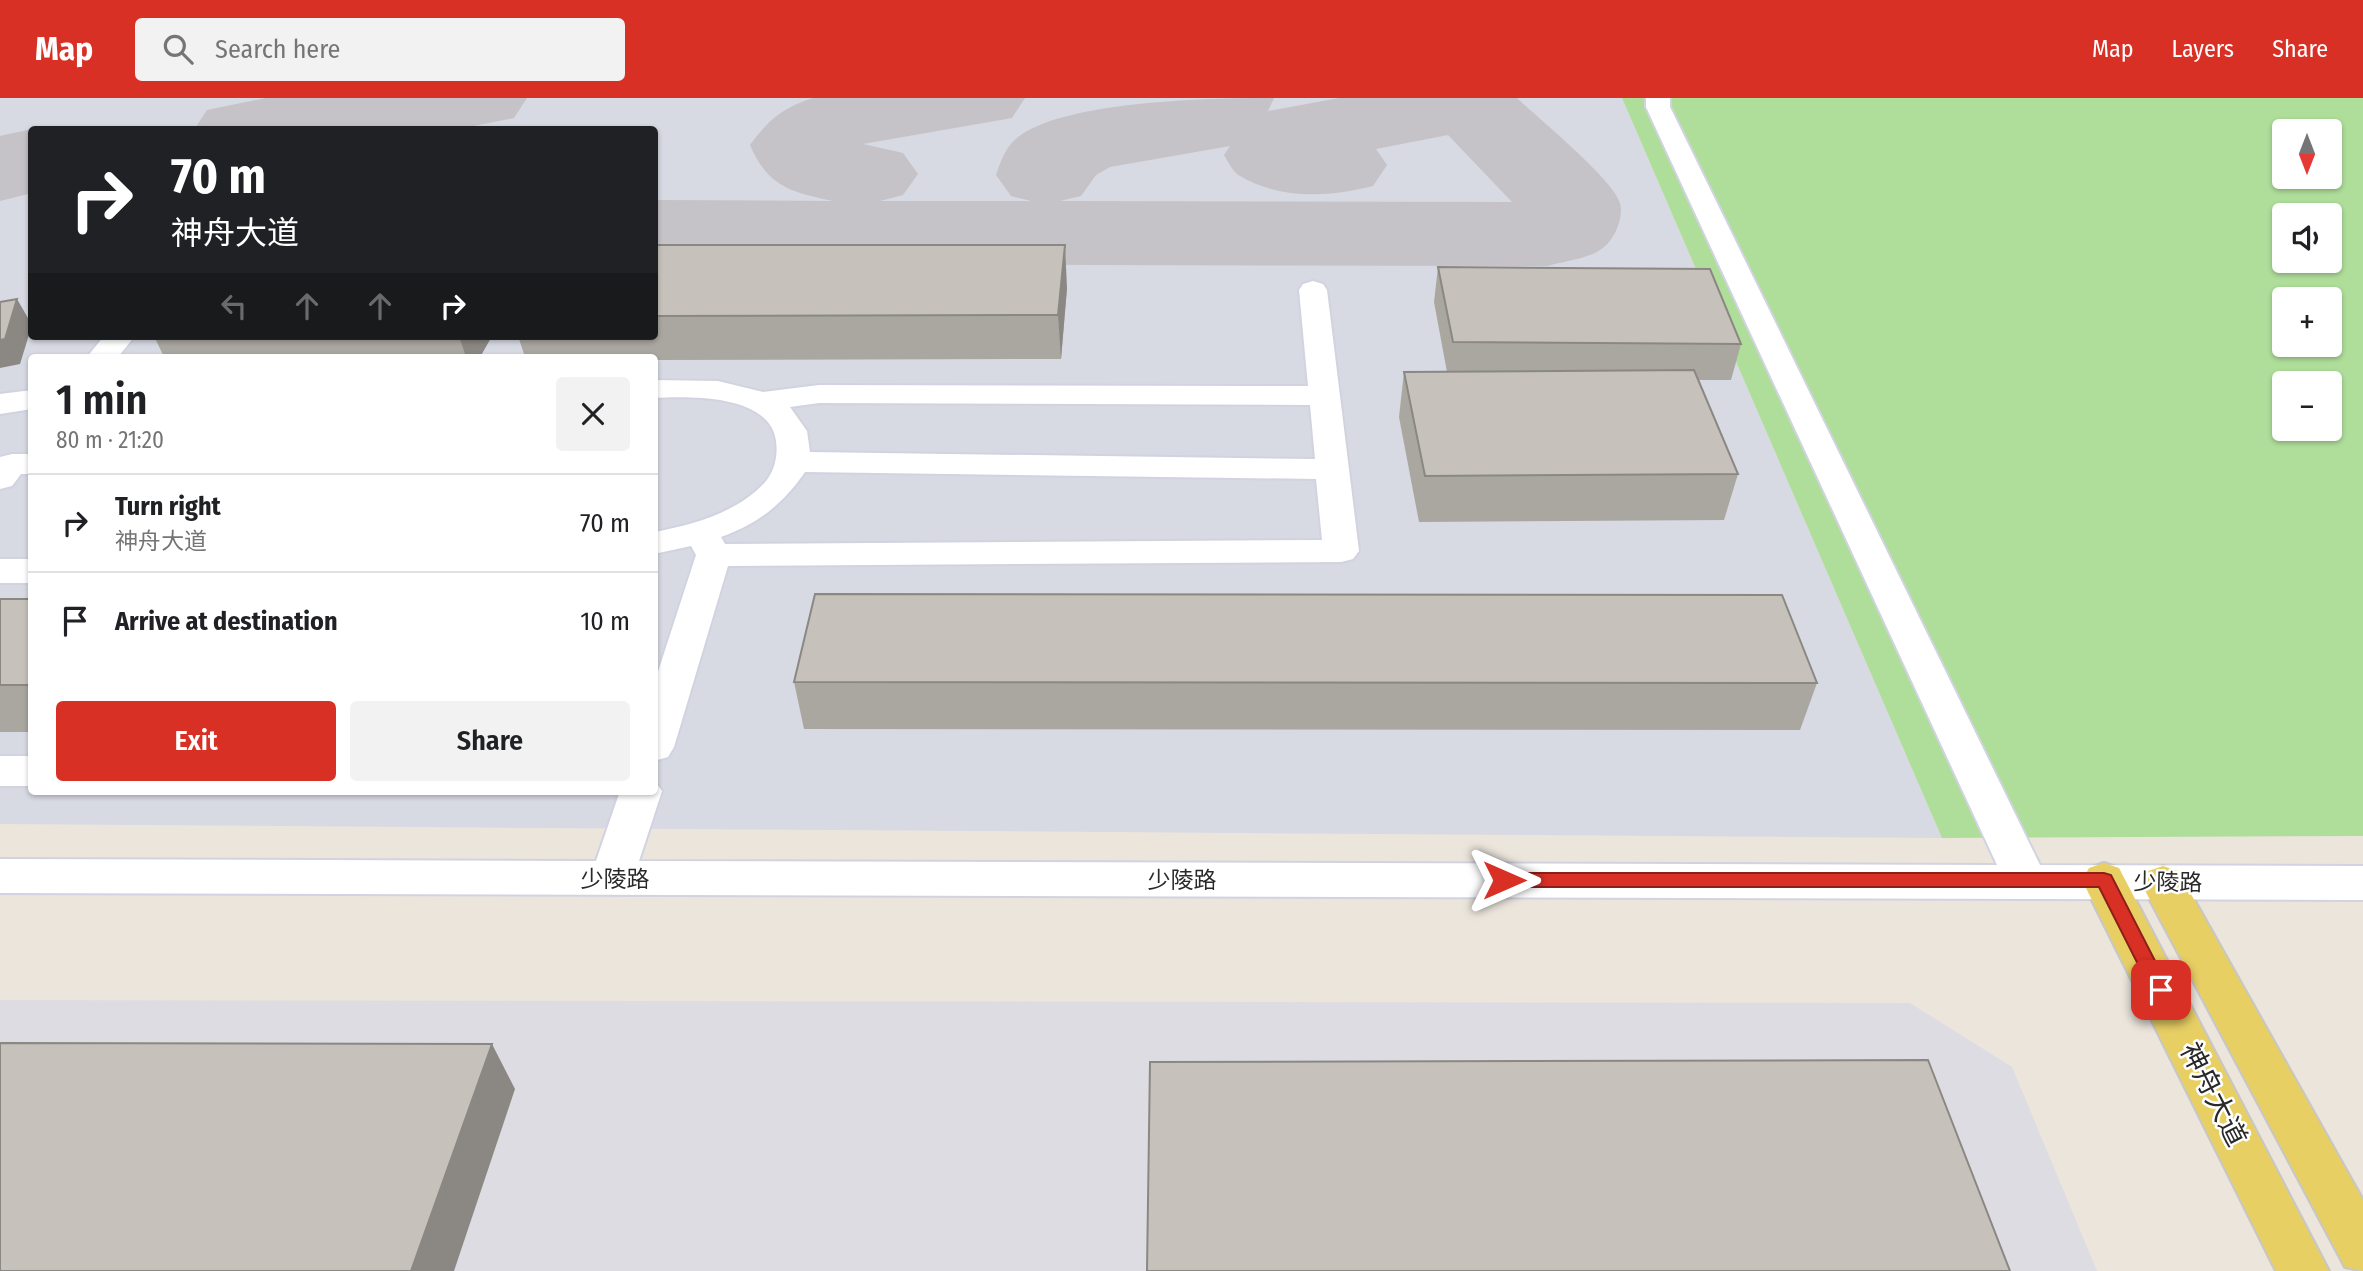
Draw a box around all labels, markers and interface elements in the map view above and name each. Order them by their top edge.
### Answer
search box [135,18,625,81]
text: Map [35,29,93,69]
icon: search [159,30,197,68]
text: Search here [215,34,340,65]
text: Map [2092,35,2134,63]
text: Layers [2172,35,2234,63]
text: Share [2272,35,2328,63]
north arrow [2272,119,2342,189]
map controls [2272,119,2342,441]
text: 70 m [171,147,266,206]
icon: right [56,154,147,245]
button: sound [2272,203,2342,273]
text: 神舟大道 [171,214,299,252]
icon: left [215,287,253,325]
icon: ahead [288,287,326,325]
icon: ahead [361,287,399,325]
icon: right [434,287,472,325]
button: + [2272,287,2342,357]
button: − [2272,371,2342,441]
text: 1 min [56,375,147,425]
button: close [556,377,630,451]
text: 80 m · 21:20 [56,426,164,454]
text: Turn right [115,491,221,522]
icon: right [56,504,94,542]
text: 70 m [580,508,630,539]
text: 神舟大道 [115,527,207,555]
icon: arrive [56,602,94,640]
text: Arrive at destination [115,606,338,637]
text: 10 m [580,606,630,637]
button: Exit [56,701,336,781]
button: Share [350,701,630,781]
position arrow [1467,843,1541,917]
street label: 少陵路 [581,865,650,893]
street label: 少陵路 [1148,866,1217,894]
street label: 少陵路 [2133,867,2203,897]
pin [2131,960,2191,1020]
icon: arrive [2142,971,2180,1009]
street label: 神舟大道 [2173,1037,2254,1152]

